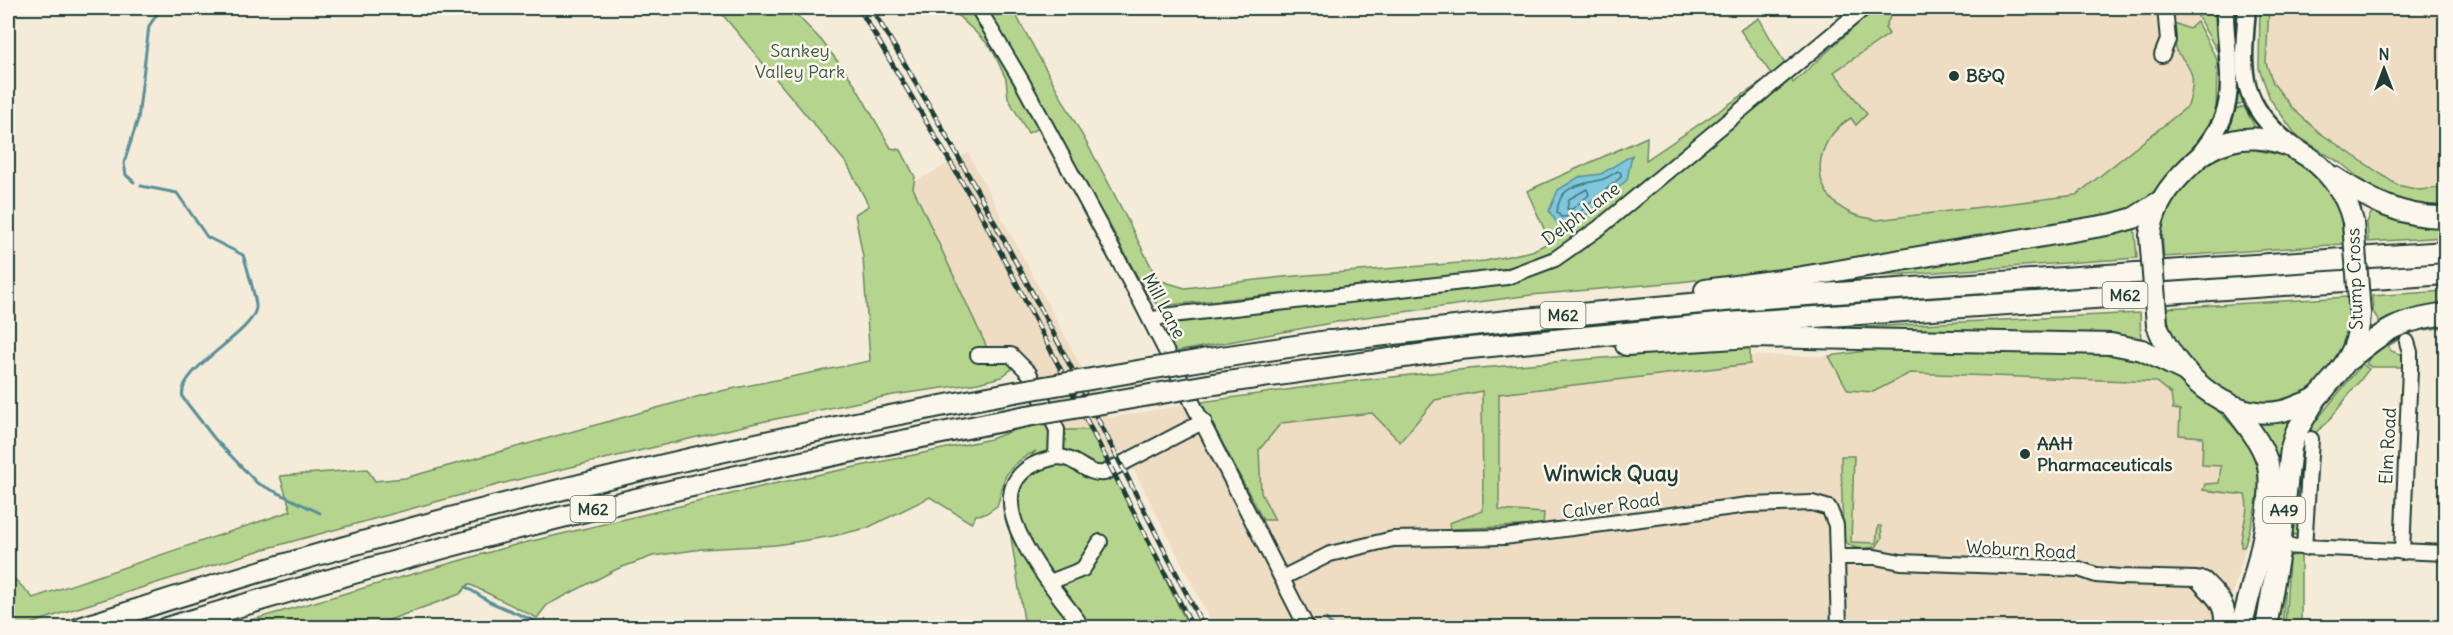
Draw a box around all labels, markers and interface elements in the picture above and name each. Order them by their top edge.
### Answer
park label: Sankey Valley Park [755,39,845,83]
north arrow [2354,39,2414,99]
text: N [2378,44,2390,64]
place label: B&Q [1966,64,2005,87]
marker: B&Q [1947,69,1961,83]
street label: Delph Lane [1537,177,1624,250]
street label: Stump Cross [2341,228,2368,330]
street label: Mill Lane [1138,269,1191,343]
road number: M62 [2102,282,2148,308]
road number: M62 [1540,302,1586,328]
street label: Elm Road [2374,407,2401,485]
place label: AAH Pharmaceuticals [2037,432,2172,476]
marker: AAH Pharmaceuticals [2018,447,2032,461]
district label: Winwick Quay [1543,460,1679,487]
street label: Calver Road [1561,487,1662,524]
road number: M62 [570,496,616,522]
road number: A49 [2263,497,2305,523]
street label: Woburn Road [1965,535,2077,564]

